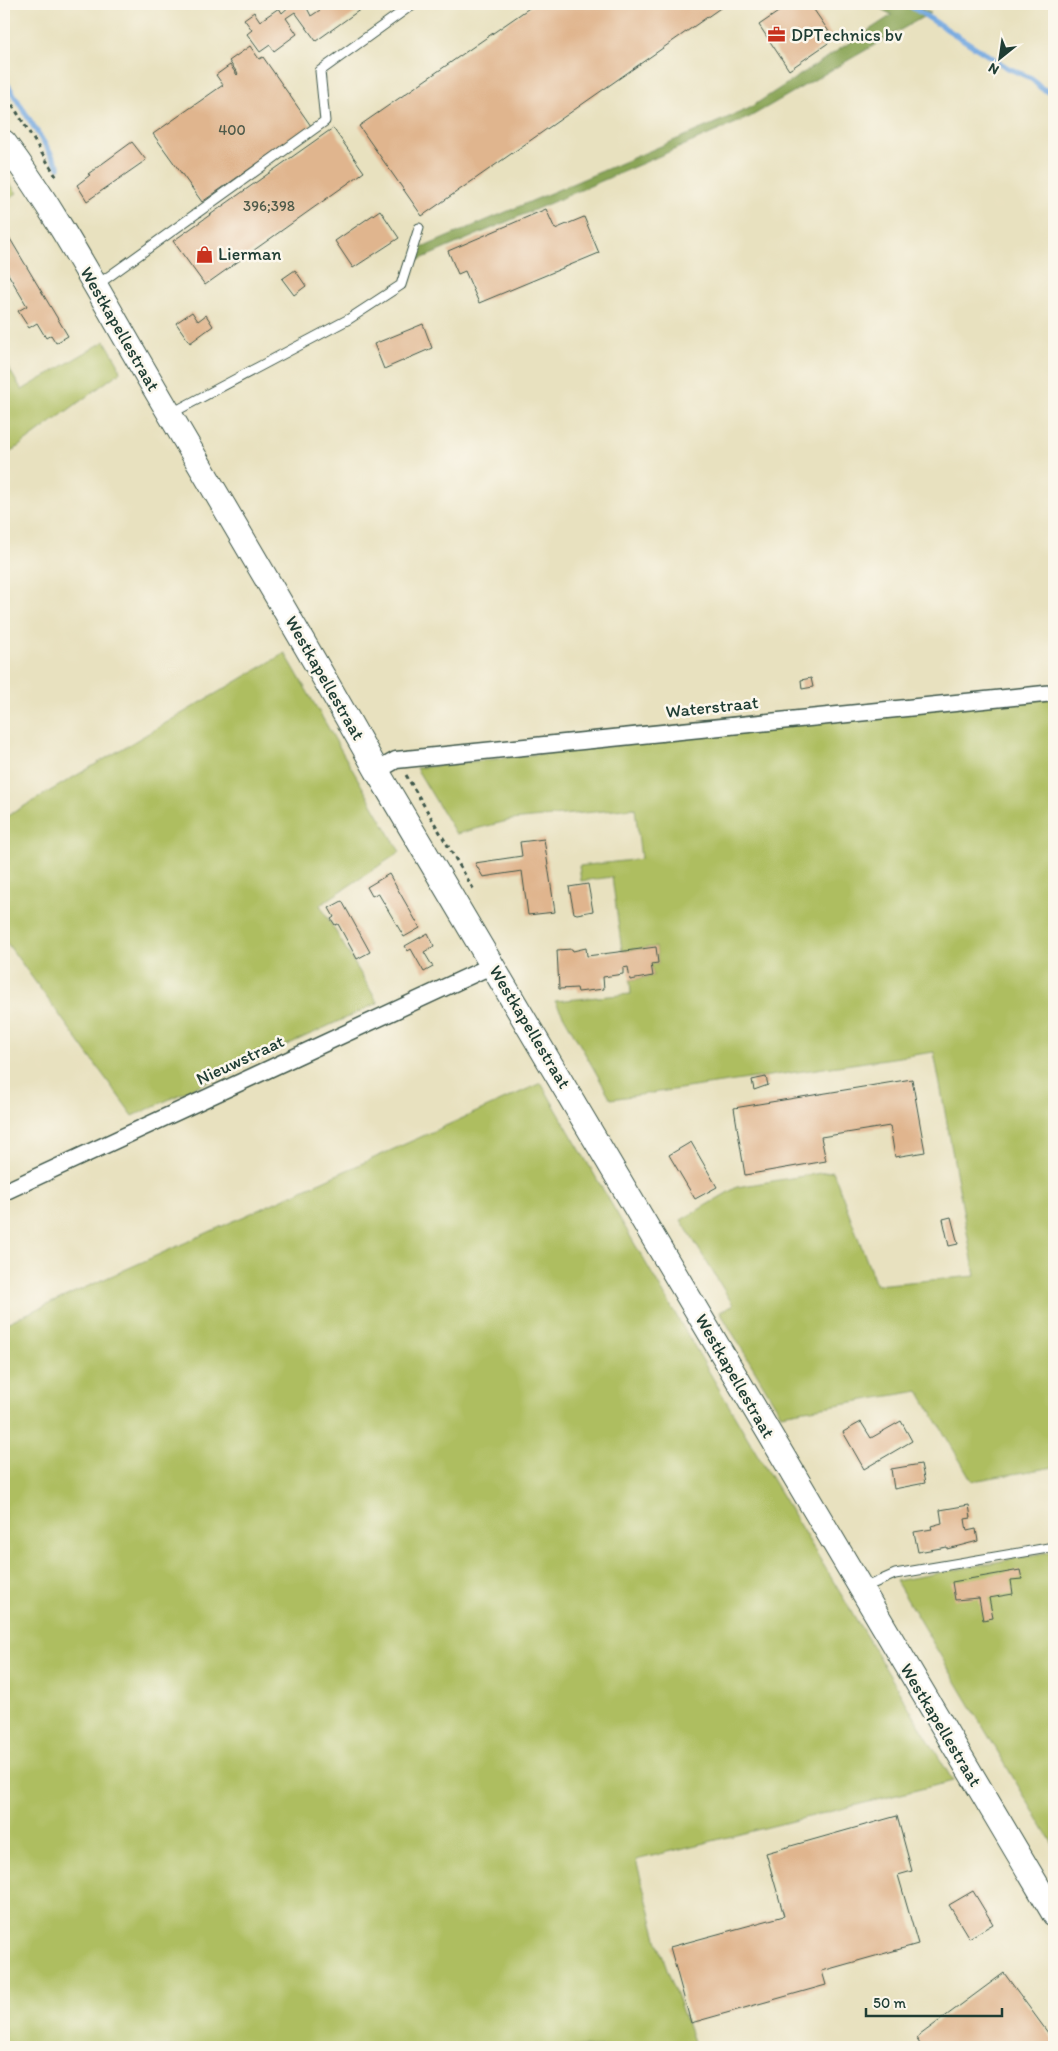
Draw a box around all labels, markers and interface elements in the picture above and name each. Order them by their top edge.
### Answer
place label: DPTechnics bv [791,24,903,46]
office icon: DPTechnics bv [767,25,787,45]
north arrow [976,32,1026,82]
text: N [985,59,1002,79]
house number: 400 [218,121,246,139]
house number: 396;398 [243,197,295,215]
place label: Lierman [218,243,281,265]
shop icon: Lierman [194,244,214,264]
street label: Westkapellestraat [75,263,165,395]
street label: Westkapellestraat [280,612,370,744]
street label: Waterstraat [664,691,760,723]
street label: Westkapellestraat [484,961,576,1093]
street label: Nieuwstraat [193,1030,288,1090]
street label: Westkapellestraat [690,1310,780,1442]
street label: Westkapellestraat [895,1659,987,1791]
scale bar [866,1986,1002,2018]
text: 50 m [873,1994,906,2012]

